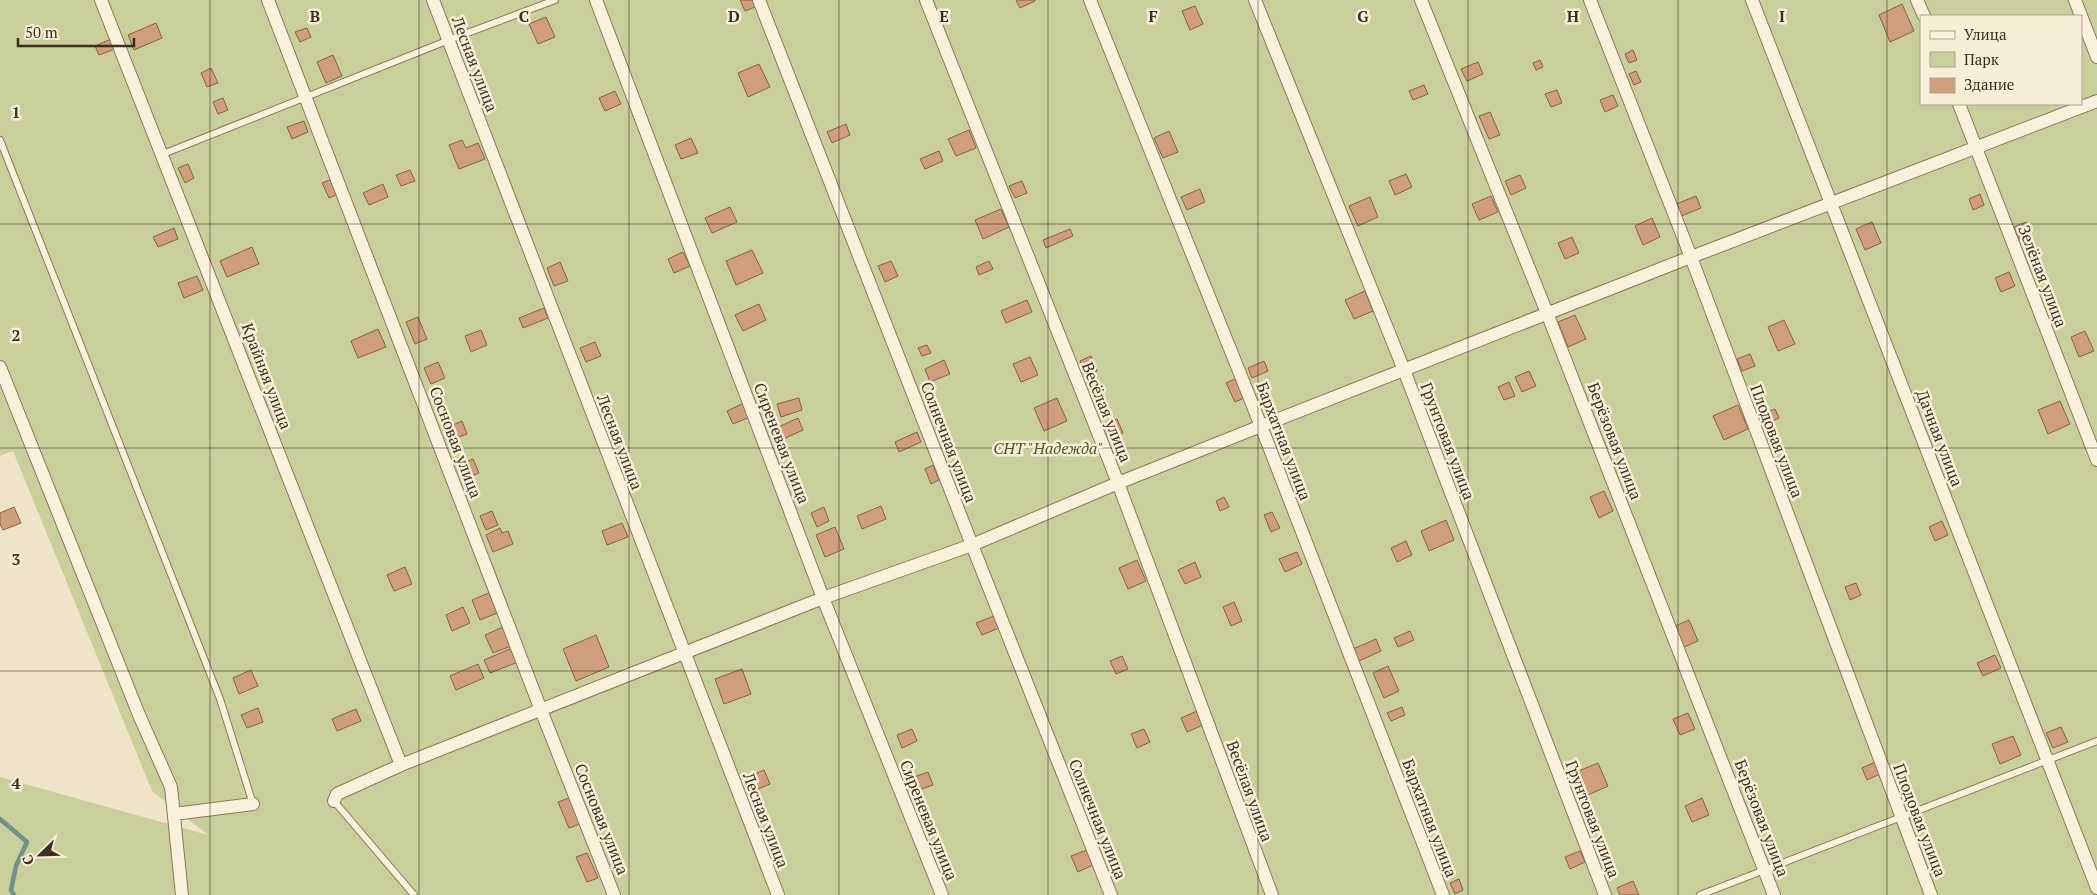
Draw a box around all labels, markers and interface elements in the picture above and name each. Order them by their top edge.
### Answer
text: B [310,5,320,27]
text: C [519,5,529,27]
text: D [728,5,740,27]
text: E [939,5,949,27]
text: F [1148,5,1158,27]
text: G [1357,5,1369,27]
text: H [1567,5,1579,27]
text: I [1779,5,1785,27]
street label: Лесная улица [446,12,503,115]
scale bar [18,15,134,47]
legend [1920,15,2082,105]
text: 50 m [25,22,58,42]
text: Улица [1964,24,2007,44]
text: Парк [1964,49,2000,69]
text: Здание [1964,74,2014,94]
text: 1 [11,101,21,123]
street label: Зелёная улица [2013,222,2073,330]
street label: Крайняя улица [237,320,297,432]
text: 2 [11,324,21,346]
street label: Весёлая улица [1077,359,1137,465]
street label: Солнечная улица [916,378,982,506]
street label: Сиреневая улица [749,379,815,507]
street label: Бархатная улица [1251,379,1317,503]
street label: Грунтовая улица [1415,379,1481,503]
street label: Берёзовая улица [1582,379,1648,503]
street label: Плодовая улица [1745,381,1809,501]
street label: Сосновая улица [425,383,487,501]
street label: Дачная улица [1911,386,1969,490]
street label: Лесная улица [591,390,648,493]
park label: СНТ "Надежда" [993,437,1103,459]
text: 3 [11,548,21,570]
street label: Весёлая улица [1222,737,1278,845]
street label: Солнечная улица [1064,756,1132,882]
street label: Бархатная улица [1397,756,1463,880]
street label: Берёзовая улица [1729,756,1795,880]
street label: Сиреневая улица [895,757,963,883]
street label: Грунтовая улица [1560,757,1626,881]
street label: Сосновая улица [570,760,634,878]
street label: Плодовая улица [1888,760,1952,880]
street label: Лесная улица [737,768,794,871]
text: 4 [11,772,21,794]
north arrow [15,830,65,880]
text: С [17,852,38,868]

